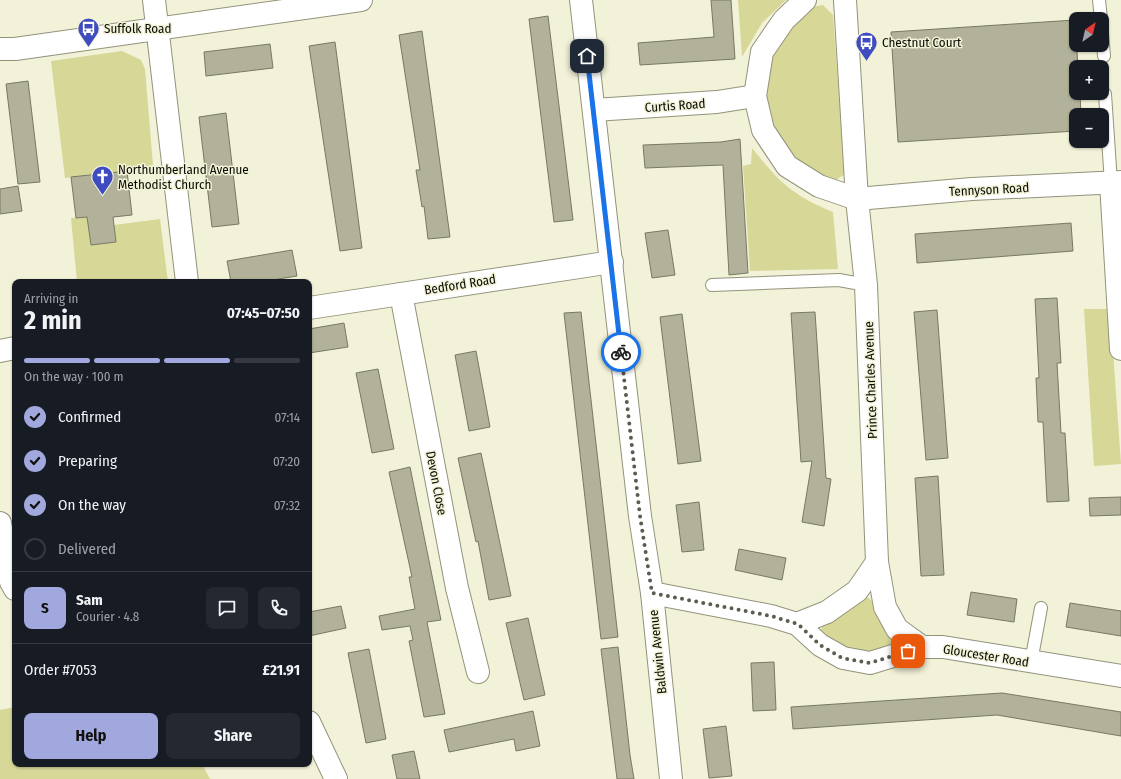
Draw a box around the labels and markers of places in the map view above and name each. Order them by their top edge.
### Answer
bus stop icon: Suffolk Road [76,15,102,48]
place label: Suffolk Road [104,21,171,36]
bus stop icon: Chestnut Court [854,29,880,62]
place label: Chestnut Court [882,35,962,50]
pin [570,39,604,73]
place label: Northumberland Avenue Methodist Church [118,162,249,192]
church icon: Northumberland Avenue Methodist Church [89,163,115,196]
pin [891,634,925,668]

